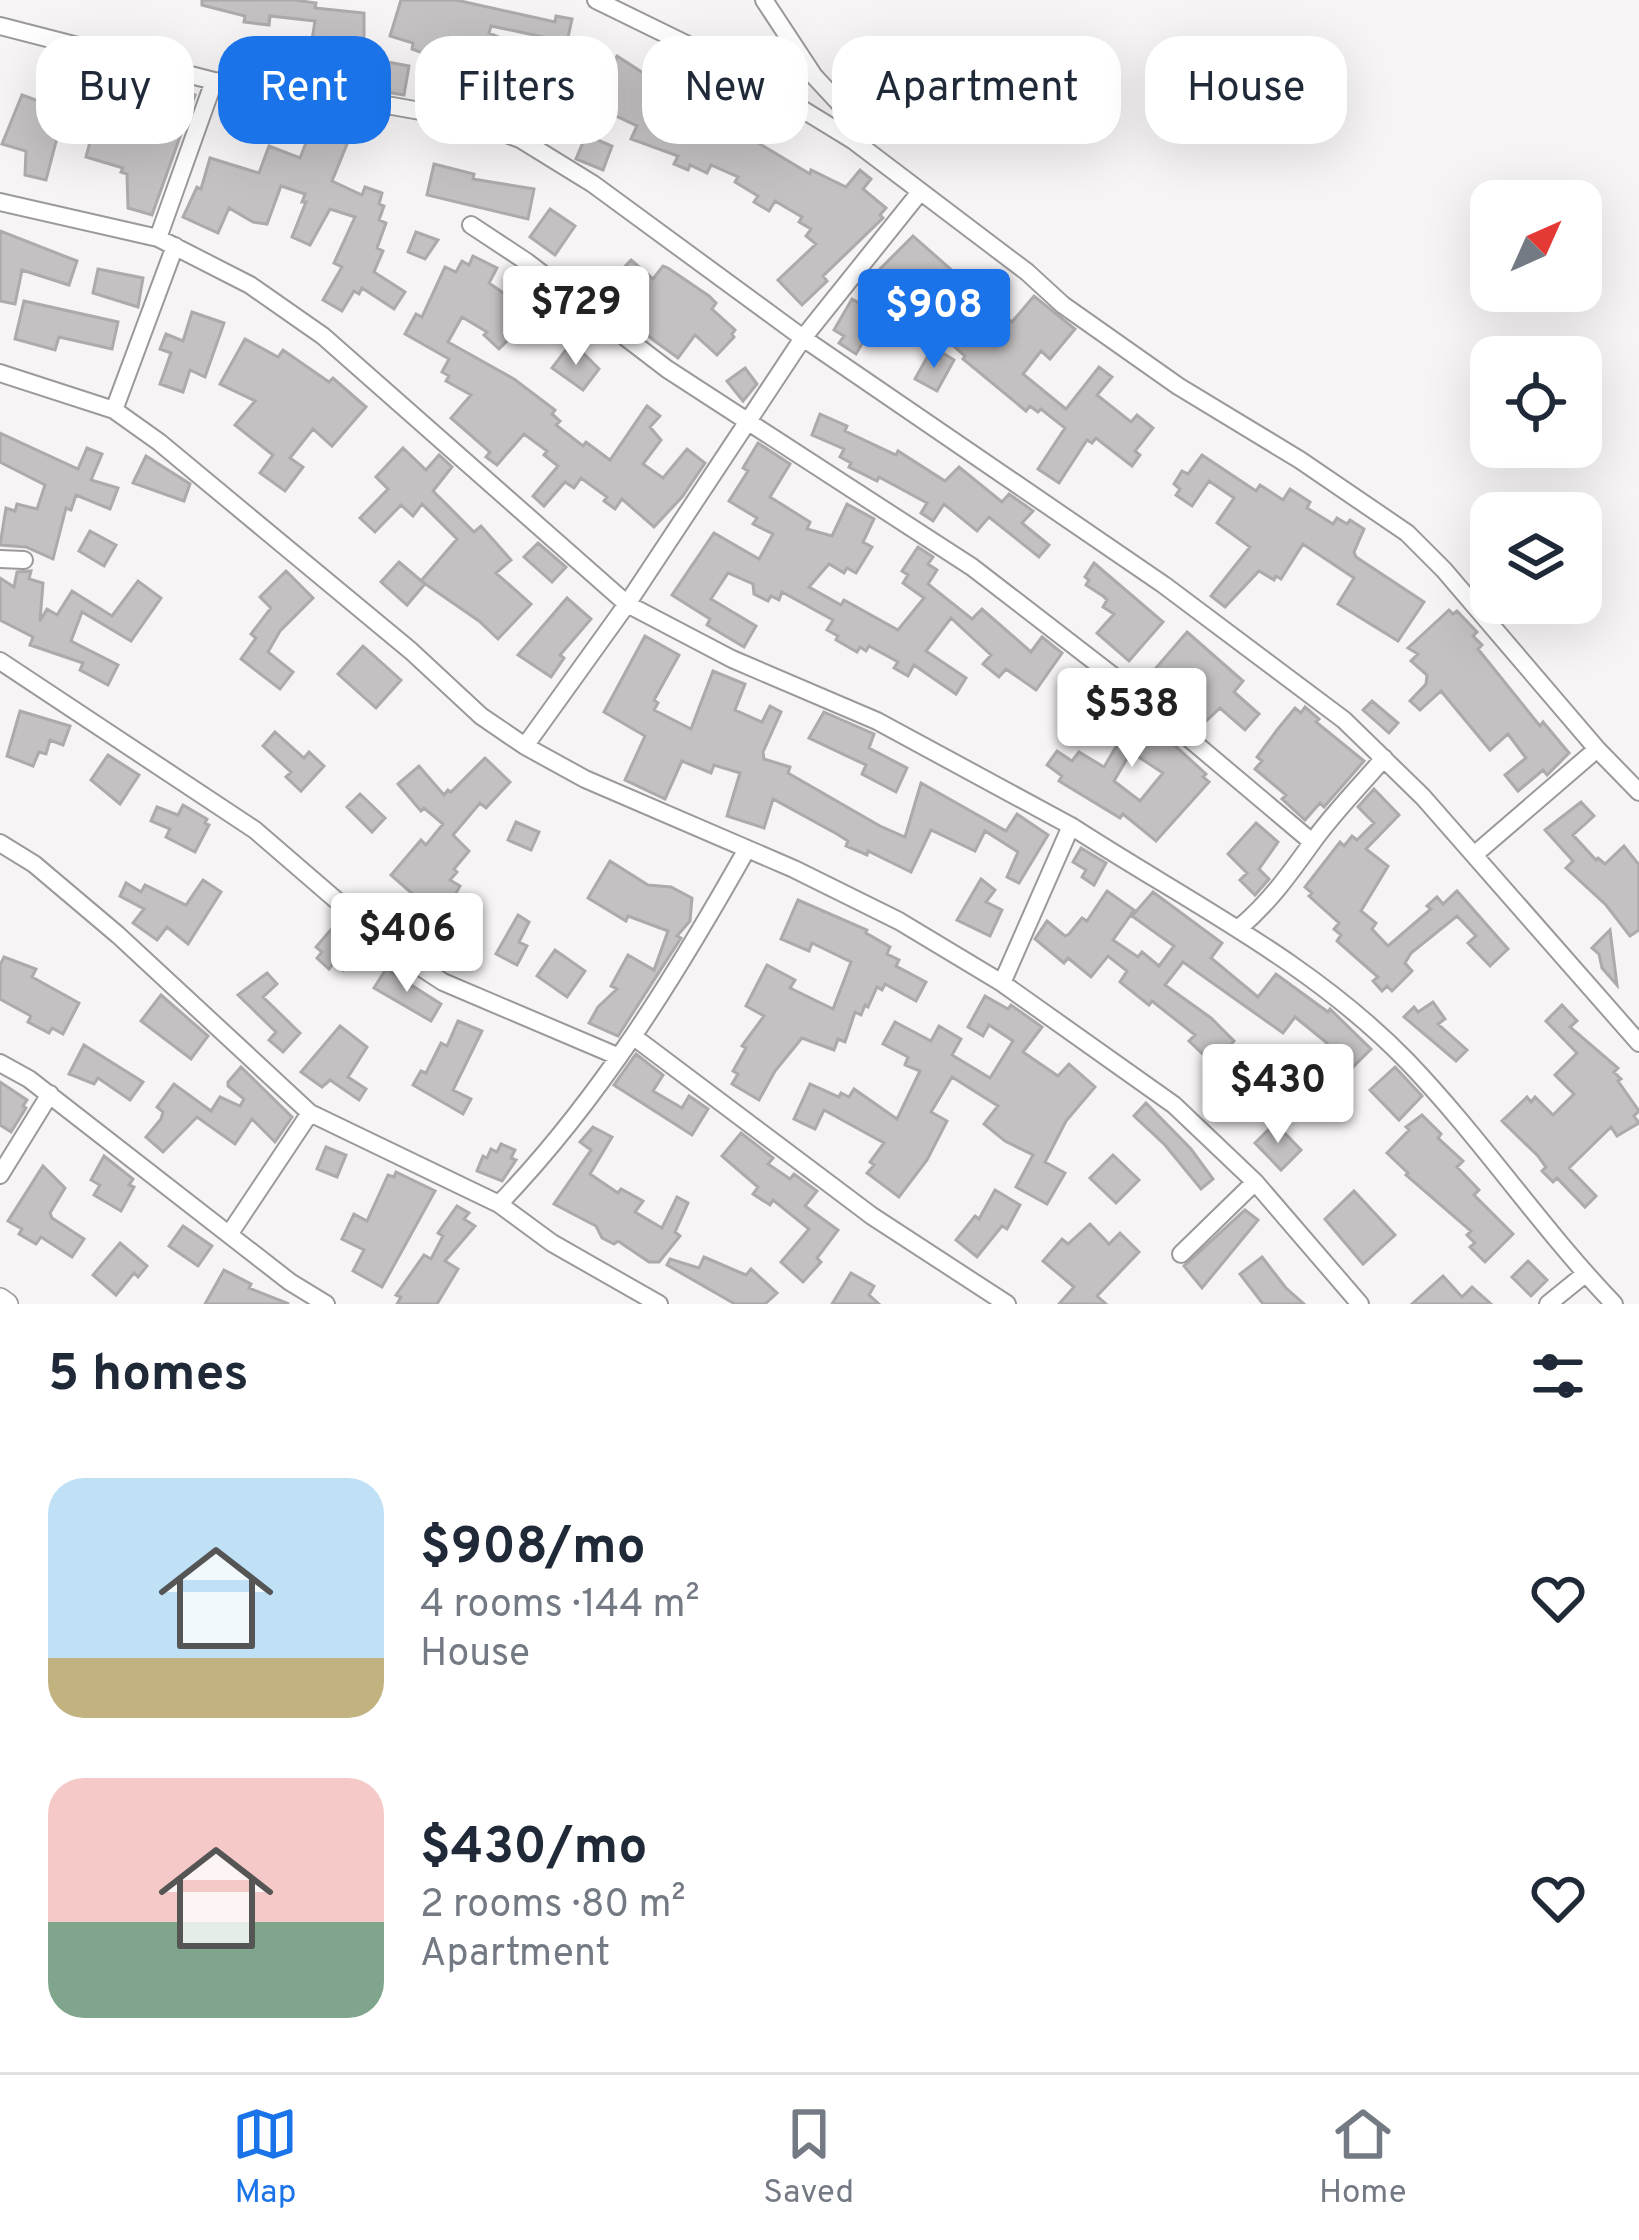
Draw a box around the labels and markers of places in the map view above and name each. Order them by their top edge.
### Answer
pin: $729 [505,266,647,368]
pin: $908 [863,269,1005,371]
pin: $538 [1061,668,1203,770]
pin: $406 [336,893,478,995]
pin: $430 [1207,1044,1349,1146]

